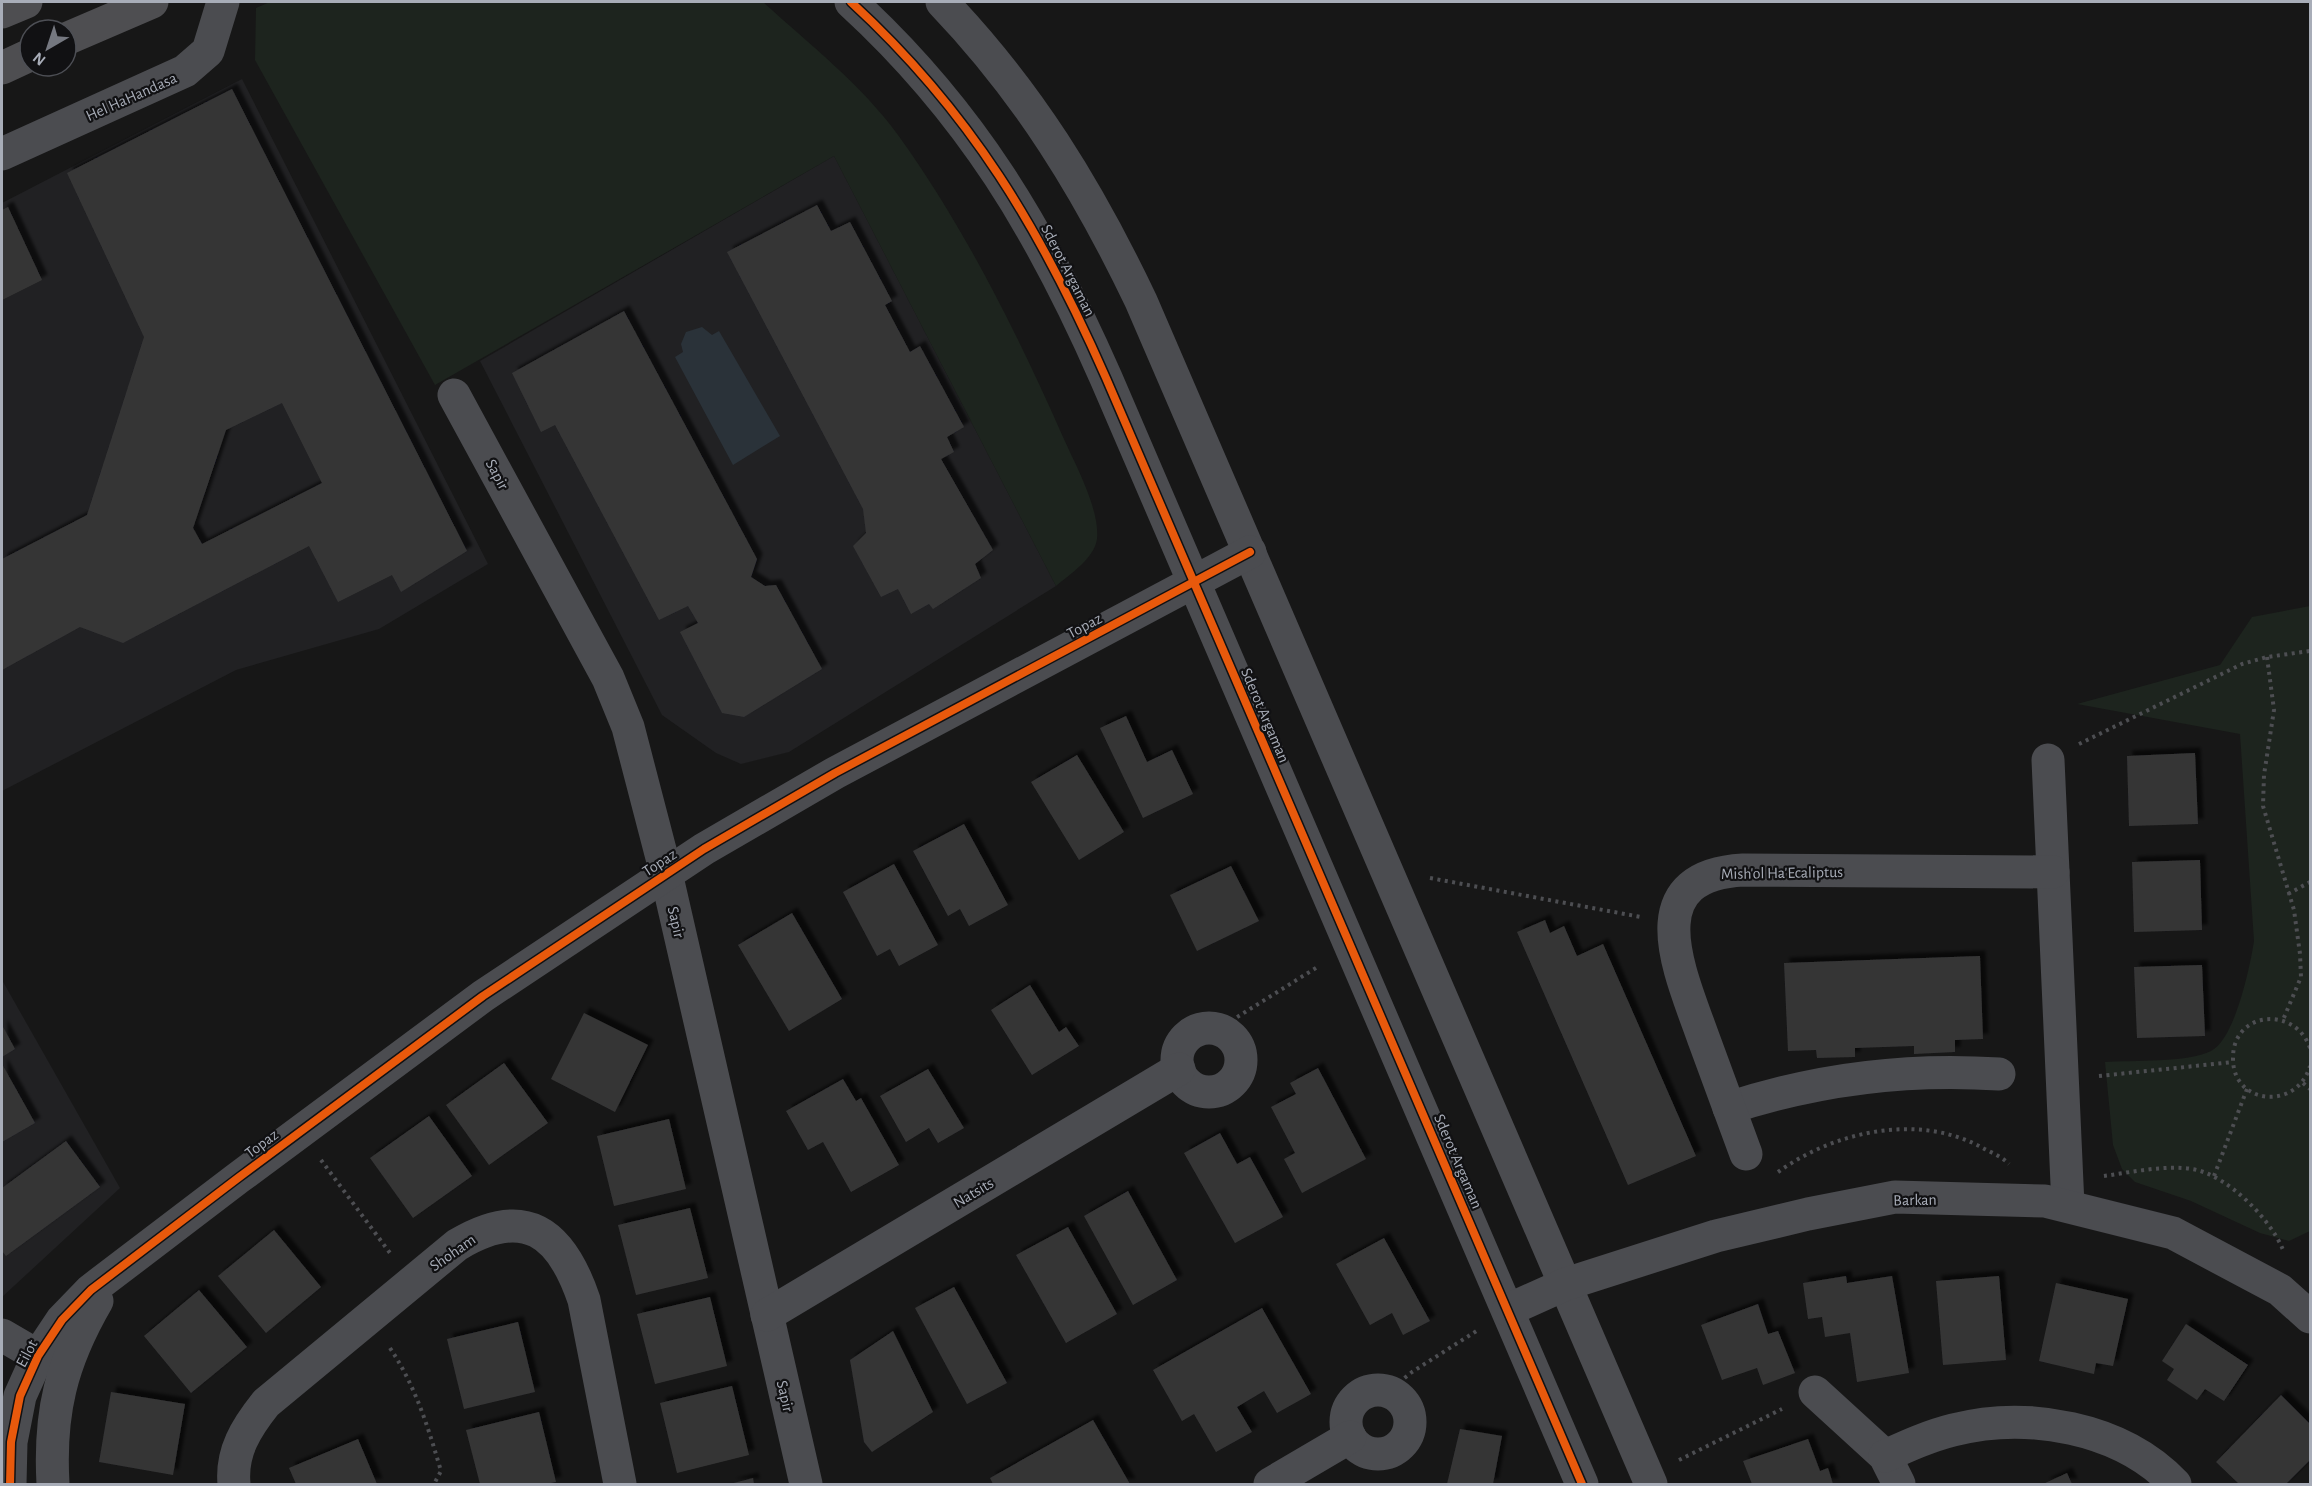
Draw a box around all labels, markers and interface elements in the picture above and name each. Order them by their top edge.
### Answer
north arrow [18,18,78,78]
text: N [30,49,49,69]
street label: Hel HaHandasa [84,70,179,124]
street label: Sderot Argaman [1038,222,1098,319]
street label: Sapir [483,457,512,493]
street label: Topaz [1064,610,1105,642]
street label: Sderot Argaman [1238,666,1292,765]
street label: Topaz [640,846,680,880]
street label: Mish'ol Ha'Ecaliptus [1721,864,1843,882]
street label: Sapir [665,905,688,940]
street label: Sderot Argaman [1431,1112,1485,1211]
street label: Topaz [242,1126,281,1161]
street label: Natsits [951,1175,997,1211]
street label: Barkan [1893,1192,1937,1208]
street label: Shoham [427,1231,478,1274]
street label: Eilot [13,1337,41,1370]
street label: Sapir [774,1379,797,1414]

